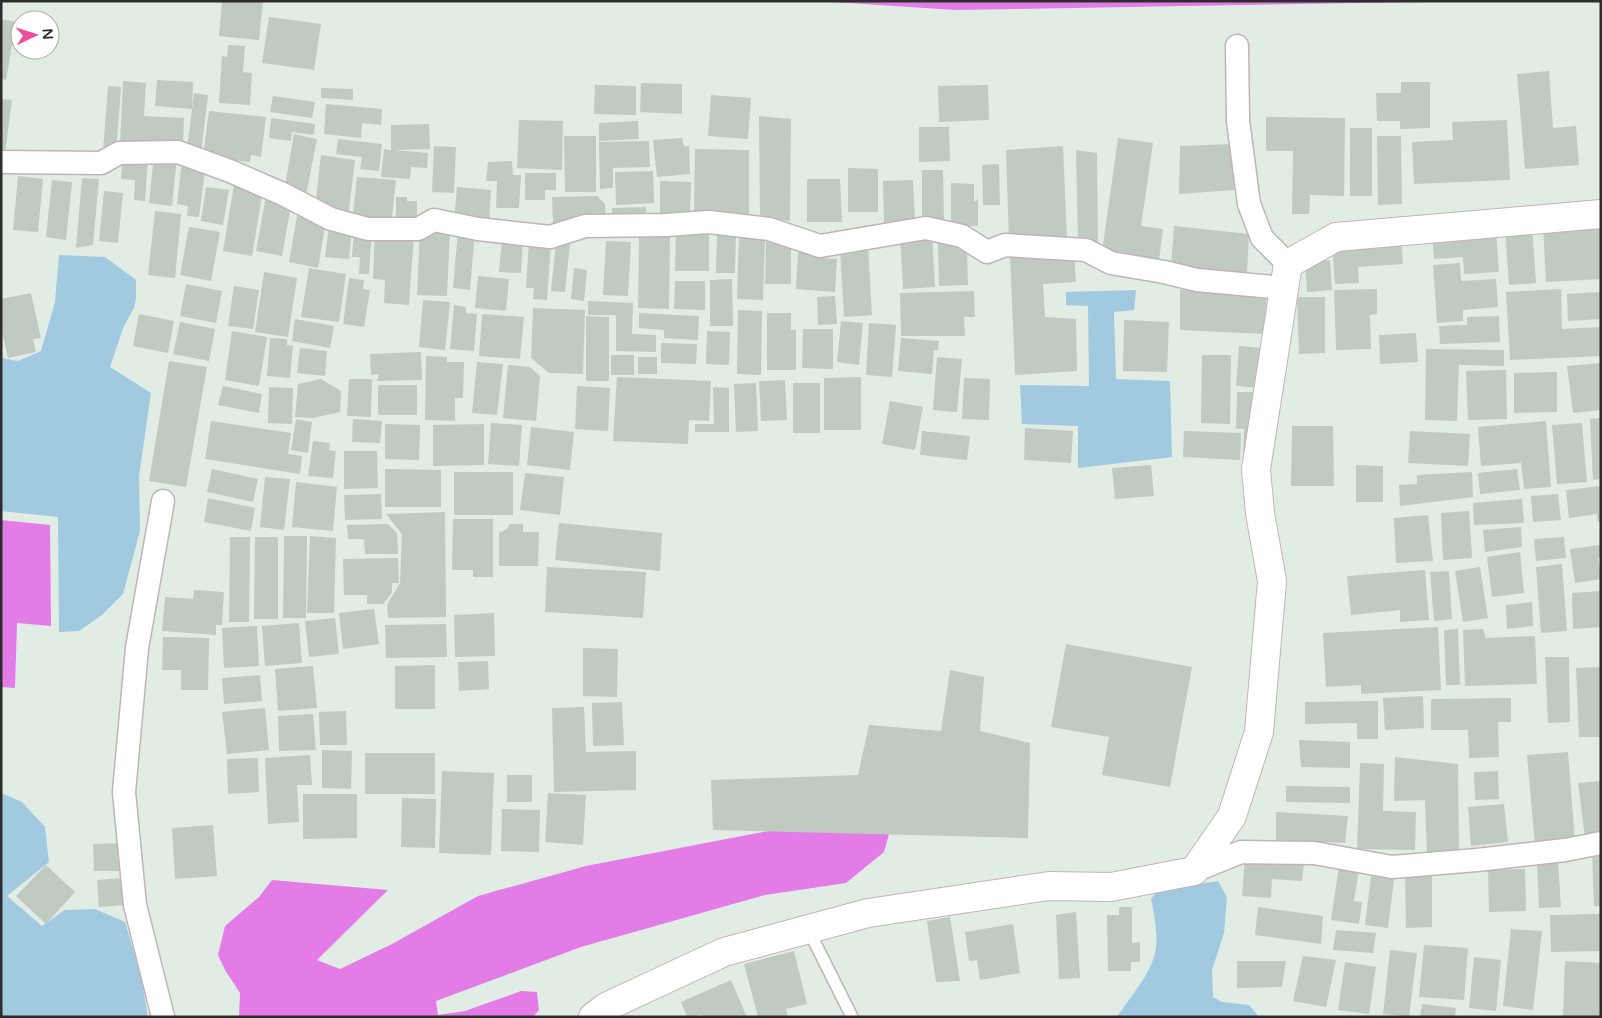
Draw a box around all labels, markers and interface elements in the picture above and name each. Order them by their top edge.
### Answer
north arrow [10,10,60,60]
text: N [39,28,56,40]

